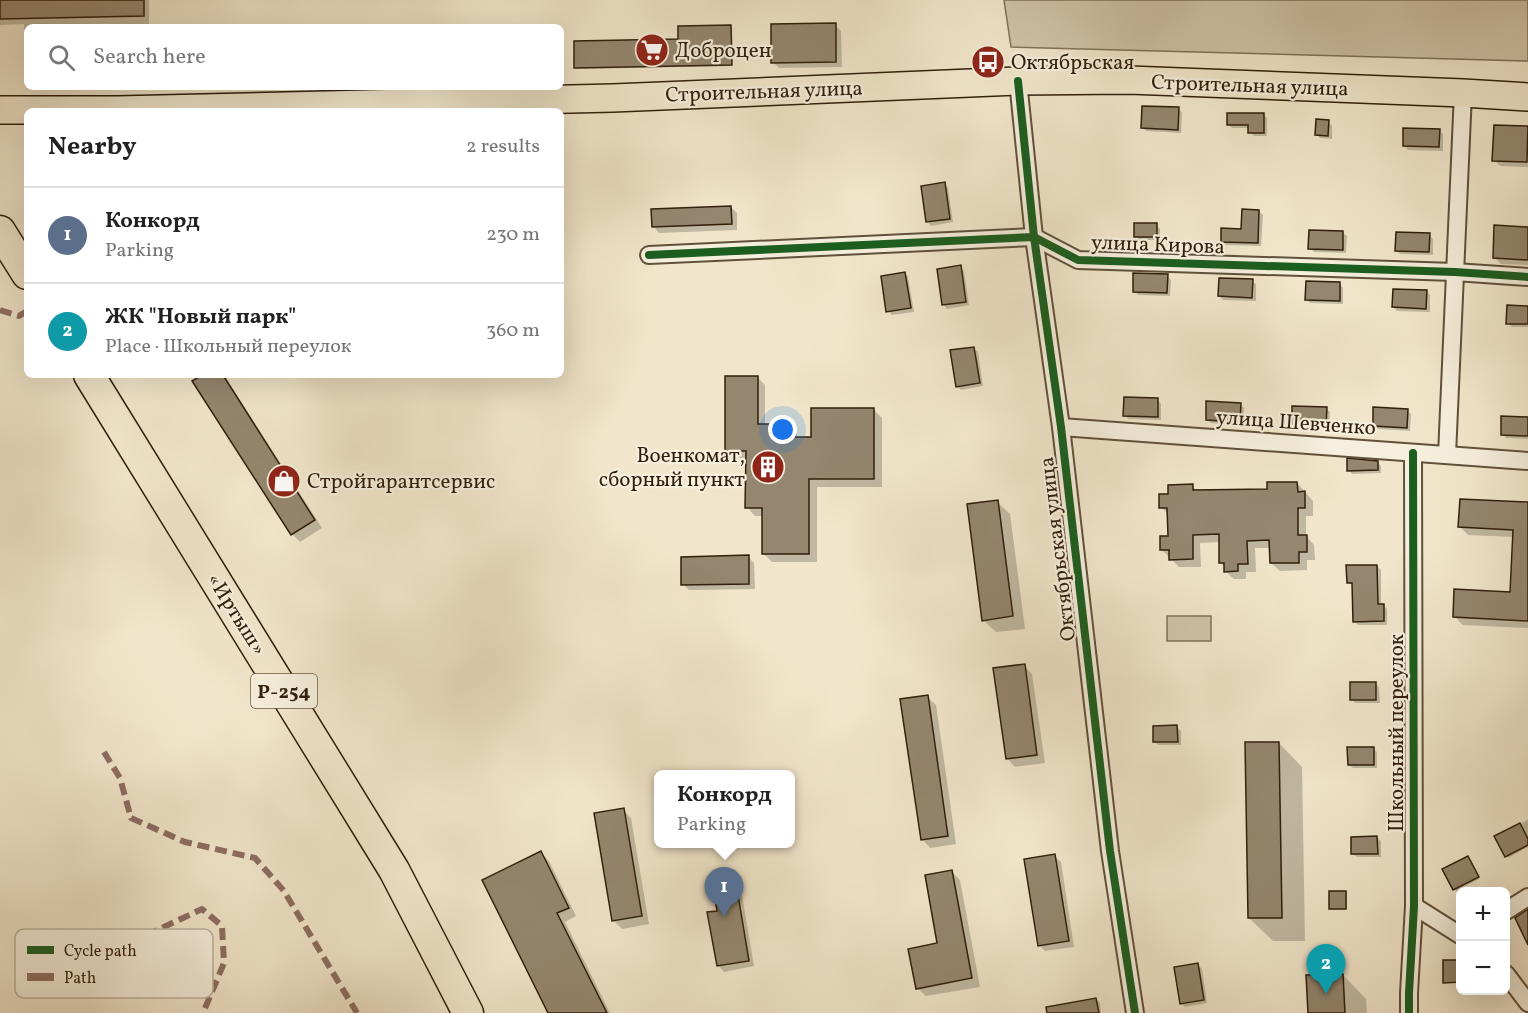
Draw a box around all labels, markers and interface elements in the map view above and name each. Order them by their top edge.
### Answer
search box [24,24,564,90]
supermarket icon: Доброцен [634,32,670,68]
place label: Доброцен [675,37,772,66]
icon: search [45,41,78,74]
text: Search here [93,42,206,73]
bus stop icon: Октябрьская [970,44,1006,80]
place label: Октябрьская [1011,49,1134,78]
street label: Строительная улица [1151,69,1349,104]
street label: Строительная улица [665,75,863,110]
text: Nearby [48,129,137,165]
text: 2 results [466,133,540,161]
text: Конкорд [105,206,200,237]
text: 1 [63,221,72,249]
text: 230 m [486,221,540,249]
street label: улица Кирова [1090,229,1225,262]
text: Parking [105,237,174,265]
text: ЖК "Новый парк" [105,302,296,333]
text: 2 [62,317,73,345]
text: 360 m [486,317,540,345]
text: Place · Школьный переулок [105,333,352,361]
street label: улица Шевченко [1215,403,1377,444]
your location [768,415,797,444]
place label: Военкомат, сборный пункт [599,442,745,495]
building icon: Военкомат, сборный пункт [750,449,786,485]
street label: Октябрьская улица [1033,455,1084,643]
shop icon: Стройгарантсервис [266,463,302,499]
place label: Стройгарантсервис [307,468,495,497]
street label: «Иртыш» [199,568,272,662]
street label: Школьный переулок [1383,634,1412,832]
road number: Р-254 [251,674,317,708]
popup [654,770,795,848]
text: Конкорд [677,780,772,811]
text: Parking [677,811,746,839]
pin: 1 [704,868,744,917]
map controls [1456,887,1510,995]
button: + [1456,887,1510,941]
legend [15,929,213,998]
text: Cycle path [64,941,137,963]
button: − [1456,941,1510,995]
pin: 2 [1306,944,1346,994]
text: Path [64,968,96,990]

